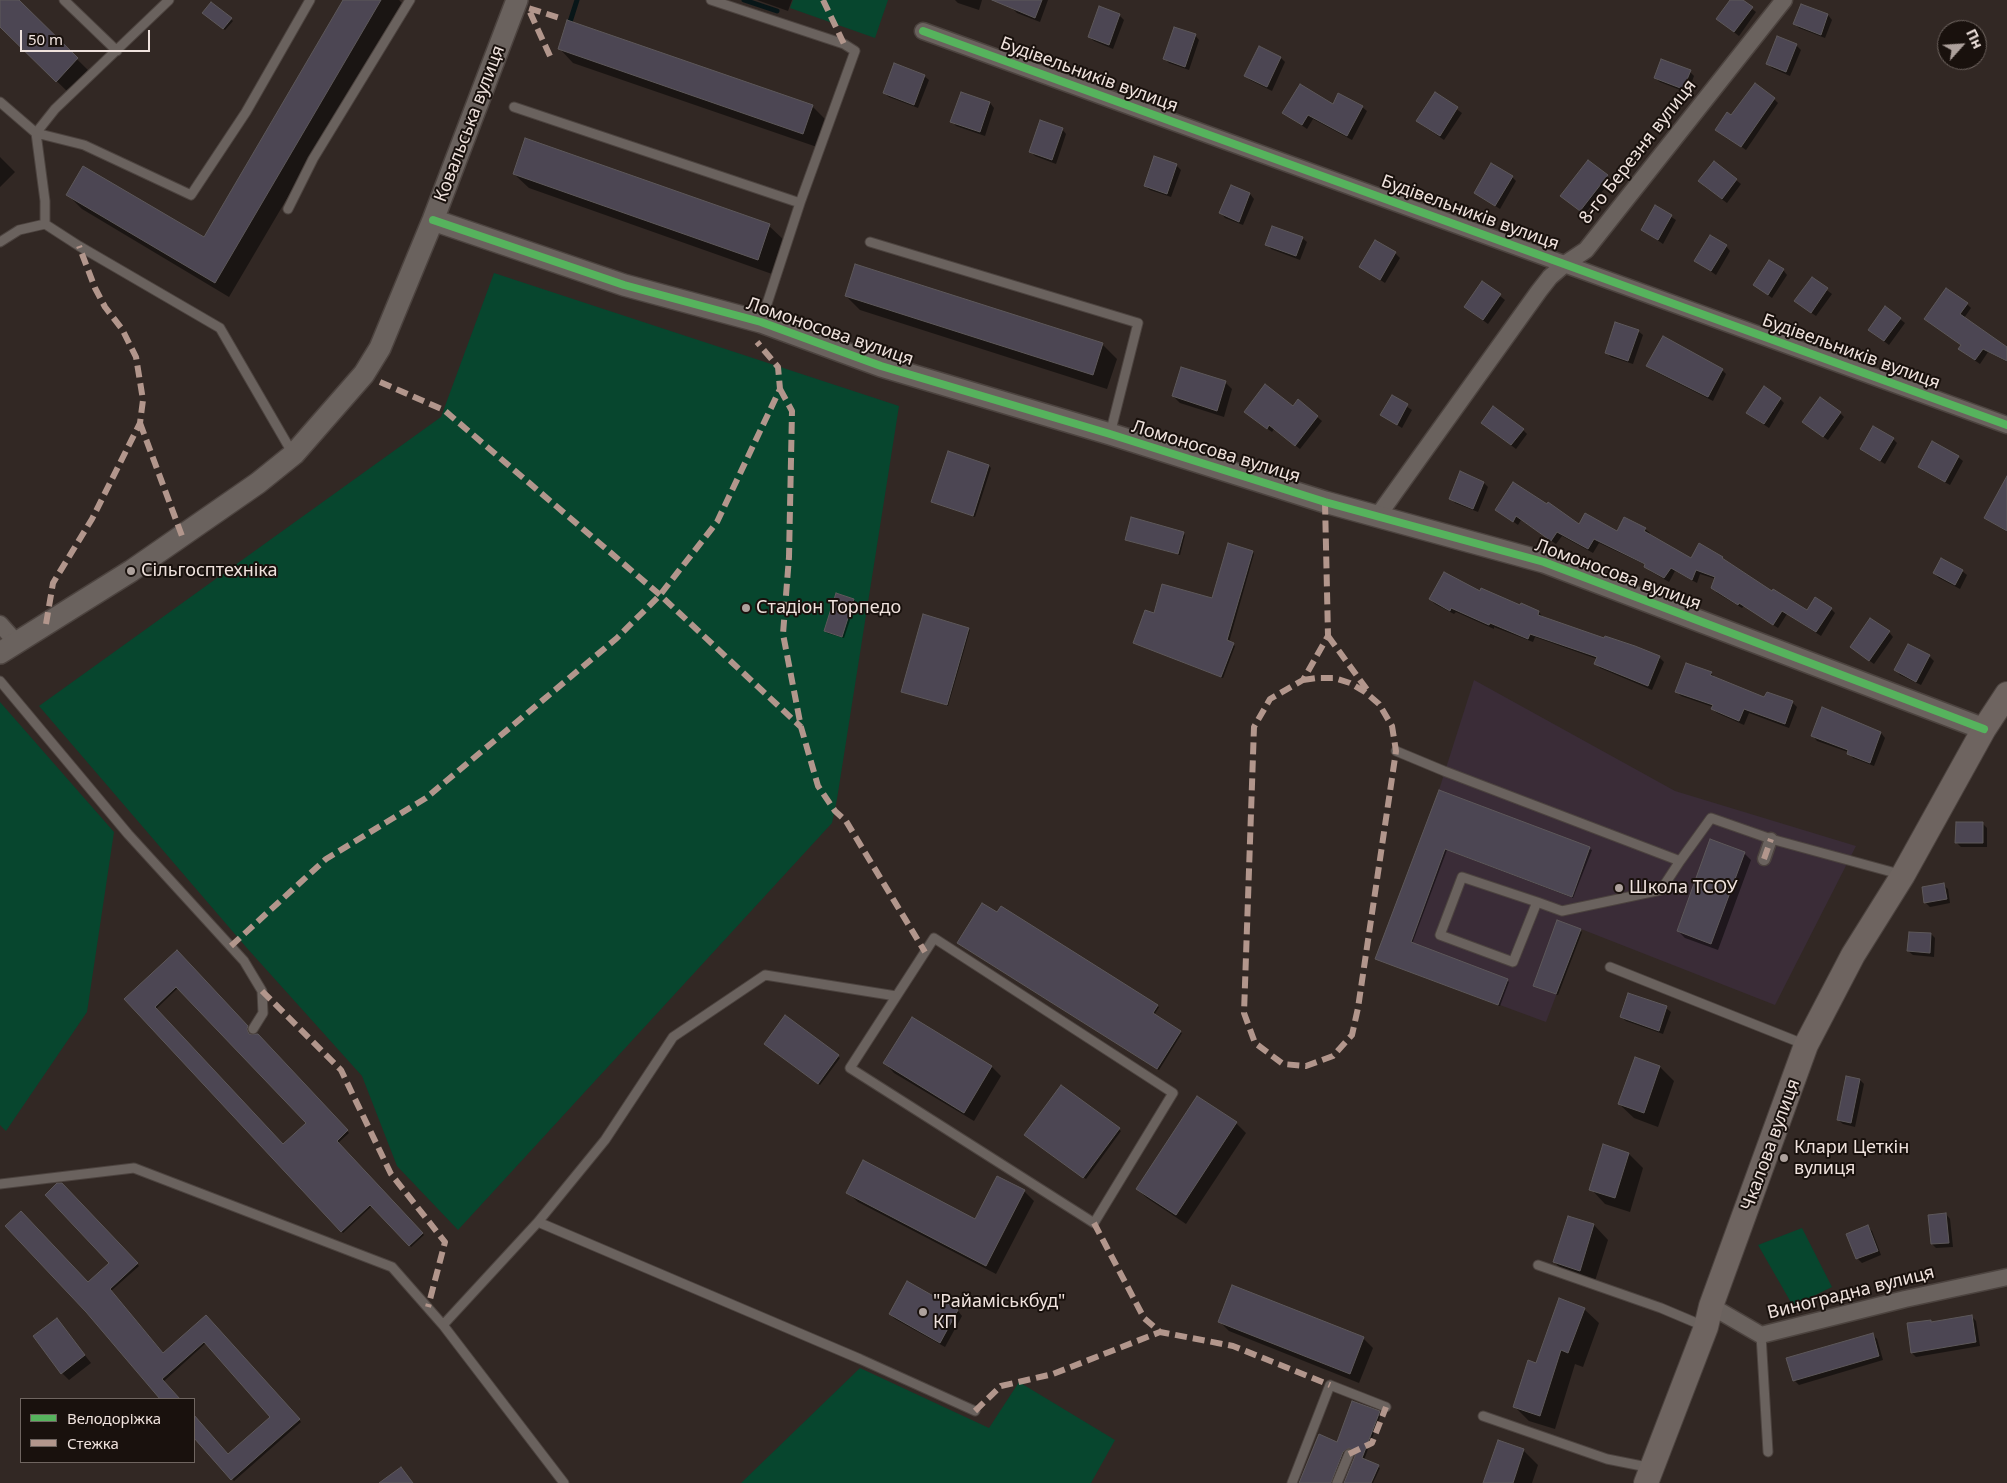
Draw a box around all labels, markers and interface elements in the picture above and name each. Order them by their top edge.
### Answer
scale bar [22,20,152,52]
north arrow [1937,20,1987,70]
text: Пн [1962,26,1988,52]
text: 50 m [28,29,63,49]
street label: Будівельників вулиця [997,33,1181,117]
street label: Ковальська вулиця [430,43,510,205]
street label: 8-го Березня вулиця [1575,76,1701,228]
street label: Будівельників вулиця [1378,171,1562,255]
street label: Ломоносова вулиця [744,293,916,371]
street label: Будівельників вулиця [1759,310,1943,394]
street label: Ломоносова вулиця [1129,416,1303,488]
street label: Ломоносова вулиця [1532,535,1704,615]
place label: Сільгосптехніка [141,560,278,582]
marker: Сільгосптехніка [125,565,137,577]
place label: Стадіон Торпедо [756,597,901,619]
marker: Стадіон Торпедо [740,602,752,614]
place label: Школа ТСОУ [1629,877,1738,899]
marker: Школа ТСОУ [1613,882,1625,894]
street label: Чкалова вулиця [1737,1076,1805,1214]
place label: Клари Цеткін вулиця [1794,1137,1909,1180]
marker: Клари Цеткін вулиця [1778,1152,1790,1164]
street label: Виноградна вулиця [1765,1262,1937,1324]
place label: "Райаміськбуд" КП [933,1291,1065,1334]
marker: "Райаміськбуд" КП [917,1306,929,1318]
legend [20,1398,195,1463]
text: Велодоріжка [67,1408,161,1428]
text: Стежка [67,1433,119,1453]

